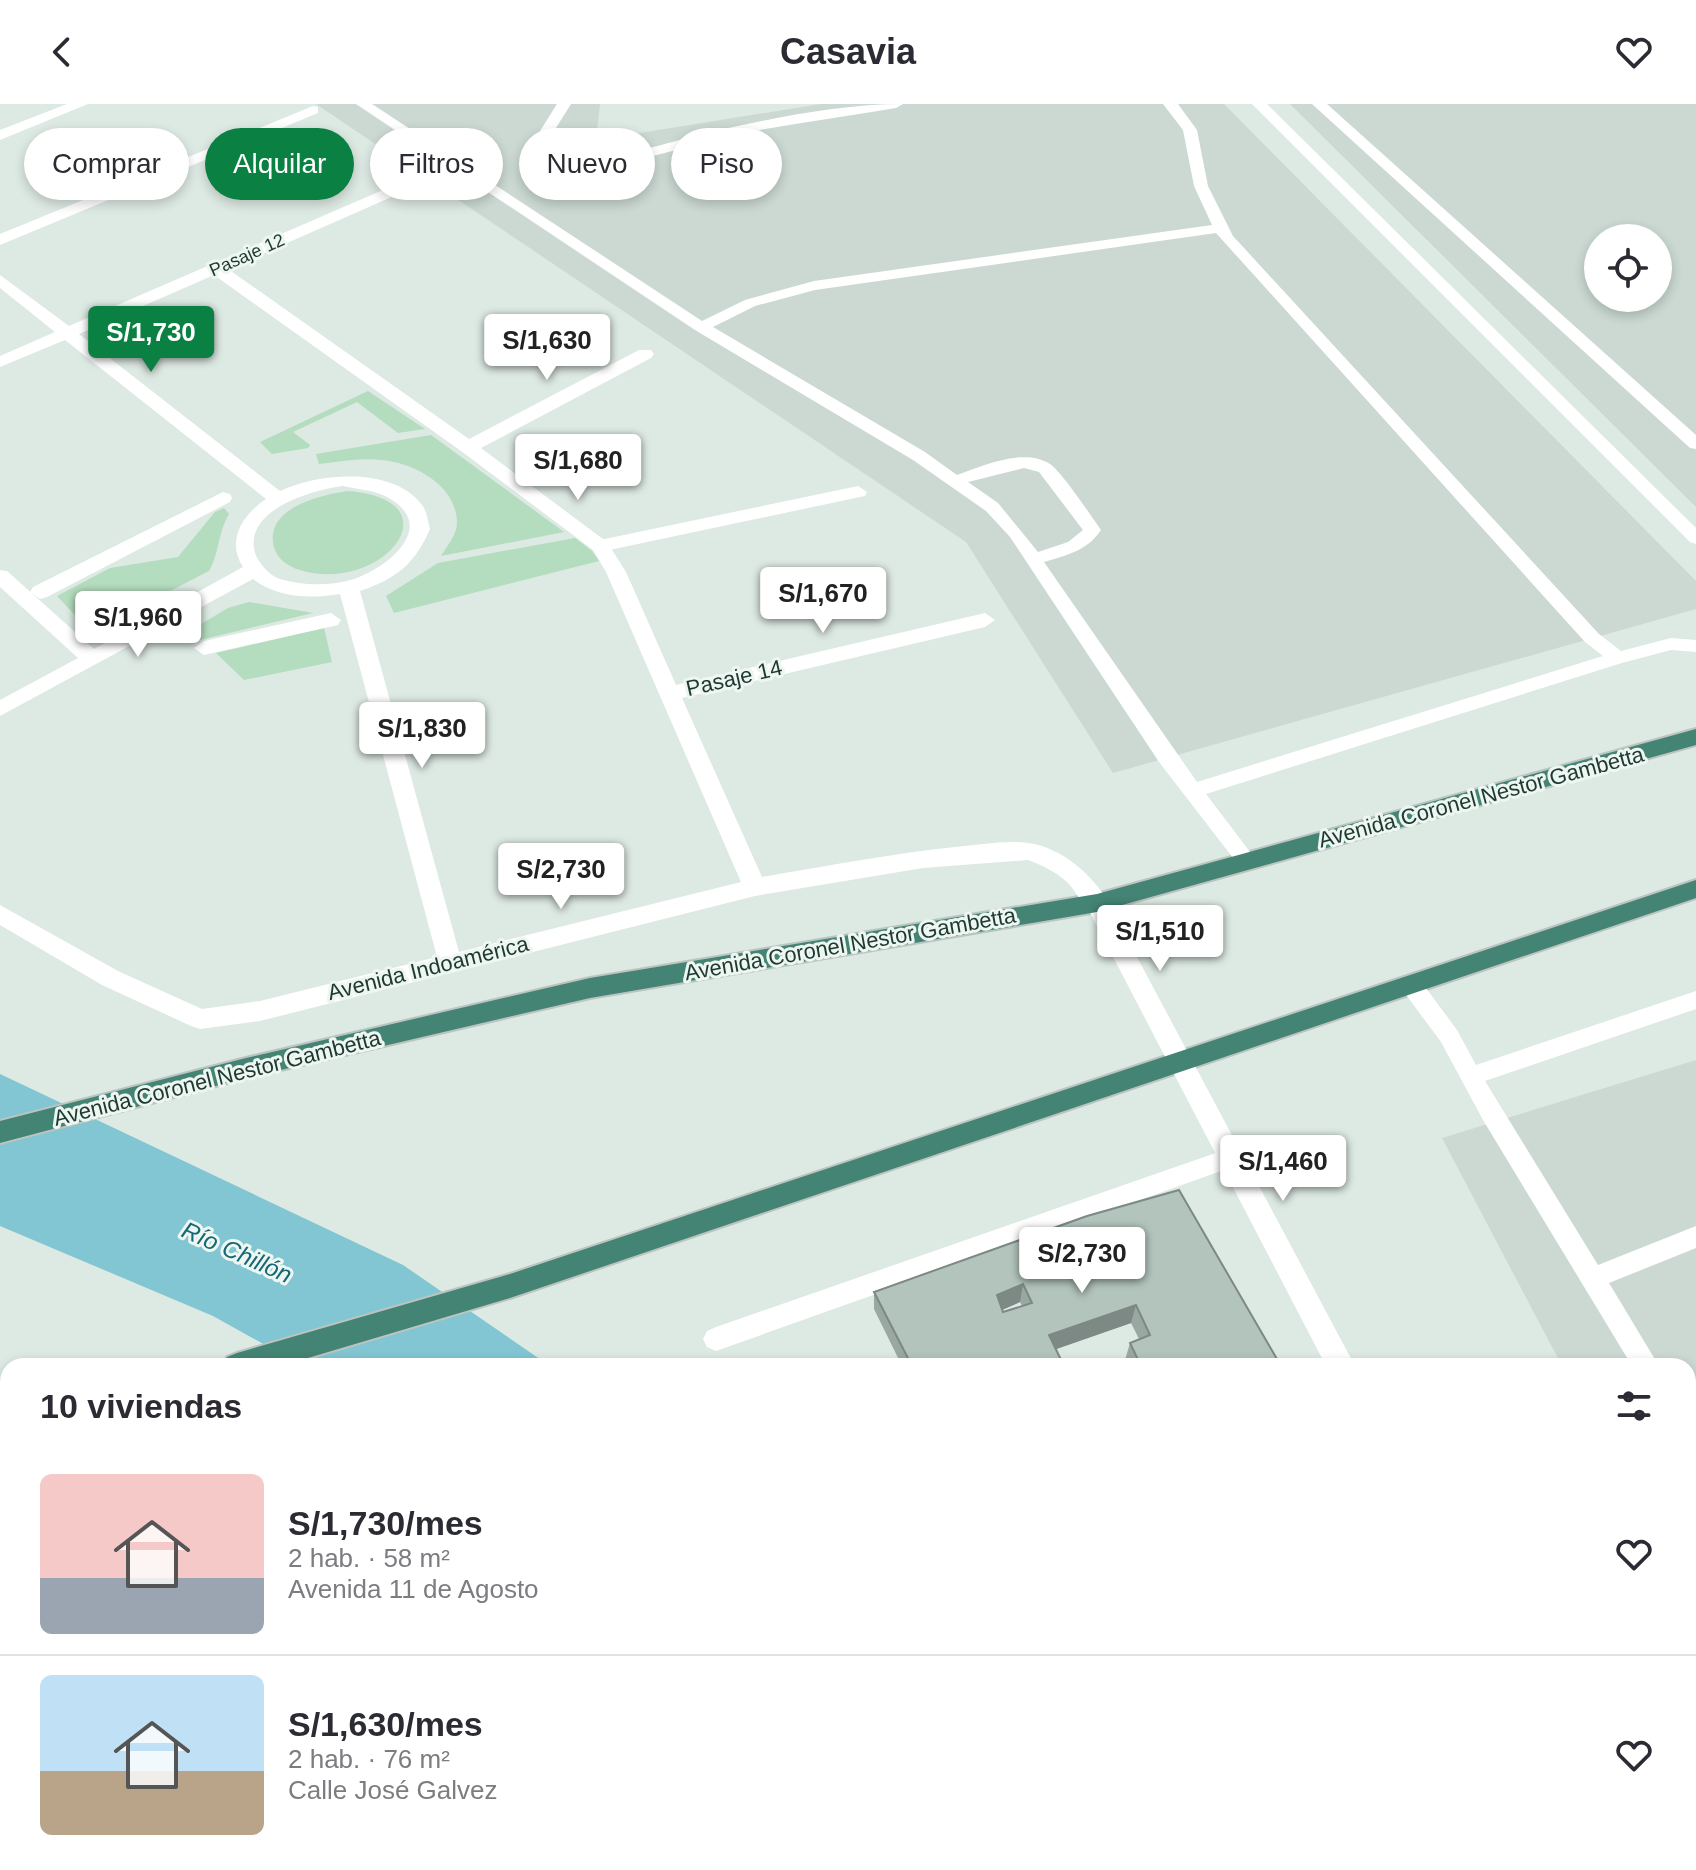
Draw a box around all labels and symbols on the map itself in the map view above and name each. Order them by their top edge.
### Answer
street label: Pasaje 12 [206,230,288,280]
pin: S/1,730 [77,306,225,374]
pin: S/1,630 [473,314,621,382]
pin: S/1,680 [504,434,652,502]
pin: S/1,670 [749,567,897,635]
pin: S/1,960 [64,591,212,659]
street label: Pasaje 14 [684,655,784,701]
pin: S/1,830 [348,702,496,770]
street label: Avenida Coronel Nestor Gambetta [1316,741,1647,853]
pin: S/2,730 [487,843,635,911]
street label: Avenida Coronel Nestor Gambetta [682,902,1018,985]
pin: S/1,510 [1086,905,1234,973]
street label: Avenida Indoamérica [325,931,532,1005]
street label: Avenida Coronel Nestor Gambetta [51,1025,384,1131]
pin: S/1,460 [1209,1135,1357,1203]
water label: Río Chillón [178,1216,296,1288]
pin: S/2,730 [1008,1227,1156,1295]

